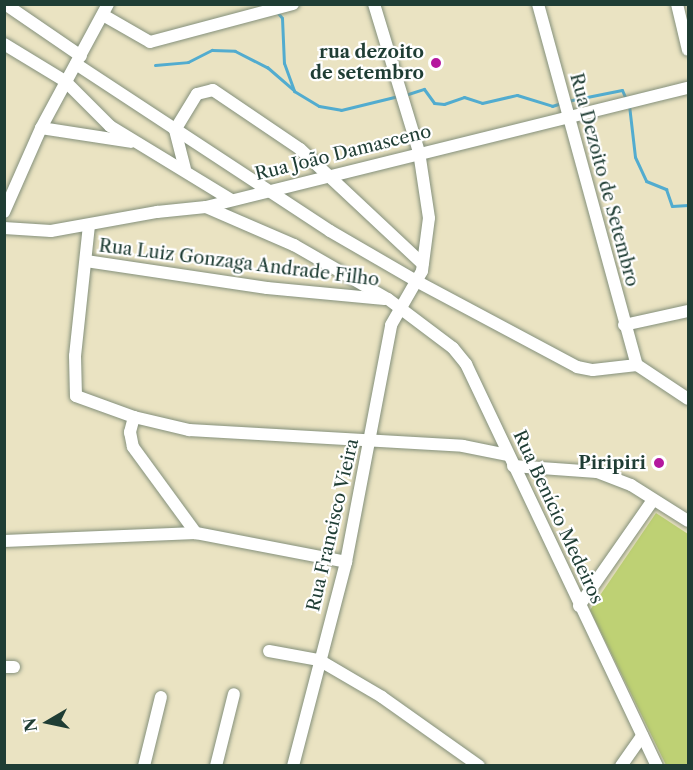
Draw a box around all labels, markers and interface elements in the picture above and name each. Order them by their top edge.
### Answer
place label: rua dezoito de setembro [310,42,424,84]
marker: rua dezoito de setembro [429,56,443,70]
street label: Rua Dezoito de Setembro [565,71,643,289]
street label: Rua João Damasceno [253,121,433,185]
street label: Rua Luiz Gonzaga Andrade Filho [97,235,381,291]
street label: Rua Benício Medeiros [508,427,608,607]
street label: Rua Francisco Vieira [303,436,363,614]
place label: Piripiri [578,452,646,474]
marker: Piripiri [650,454,668,472]
north arrow [18,692,78,752]
text: N [19,716,41,733]

